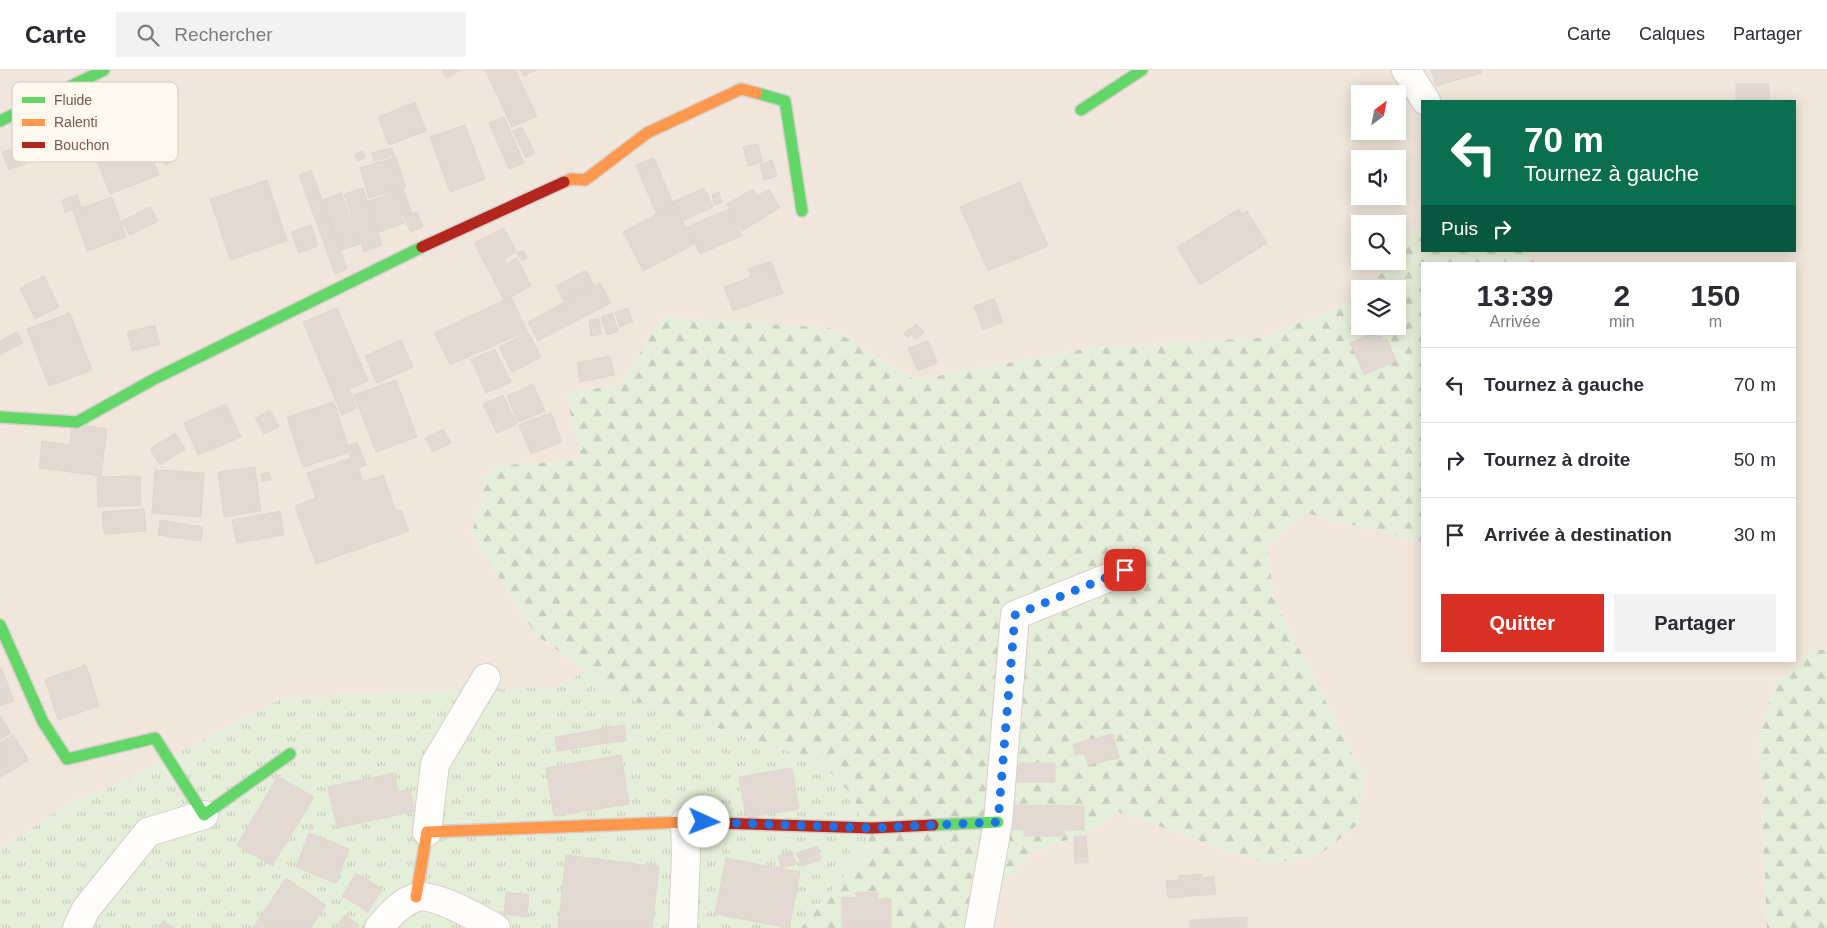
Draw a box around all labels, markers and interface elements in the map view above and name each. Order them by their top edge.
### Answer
search box [116,12,466,57]
text: Carte [25,21,86,48]
icon: search [134,21,162,49]
text: Rechercher [174,24,273,45]
text: Carte [1567,24,1611,44]
text: Calques [1639,24,1705,44]
text: Partager [1733,24,1802,44]
legend [12,82,178,162]
north arrow [1351,85,1406,140]
map controls [1351,85,1406,335]
text: Fluide [54,92,92,108]
text: Ralenti [54,114,98,130]
icon: left [1441,120,1506,185]
text: 70 m [1524,120,1604,159]
text: Bouchon [54,137,109,153]
button: sound [1351,150,1406,205]
text: Tournez à gauche [1524,161,1699,186]
button: search [1351,215,1406,270]
icon: right [1488,215,1516,243]
text: Puis [1441,218,1478,239]
text: 13:39 [1477,279,1553,312]
text: 2 [1613,279,1630,312]
text: 150 [1690,279,1740,312]
button: layers [1351,280,1406,335]
text: Arrivée [1490,313,1540,330]
text: min [1609,313,1635,330]
text: m [1709,313,1722,330]
icon: left [1441,371,1469,399]
text: Tournez à gauche [1484,374,1644,395]
text: 70 m [1734,374,1776,395]
icon: right [1441,446,1469,474]
text: Tournez à droite [1484,449,1630,470]
text: 50 m [1734,449,1776,470]
icon: arrive [1441,521,1469,549]
text: Arrivée à destination [1484,524,1672,545]
text: 30 m [1734,524,1776,545]
pin [1104,549,1146,591]
icon: arrive [1111,556,1139,584]
button: Quitter [1441,594,1604,652]
button: Partager [1614,594,1776,652]
position arrow [677,795,729,847]

